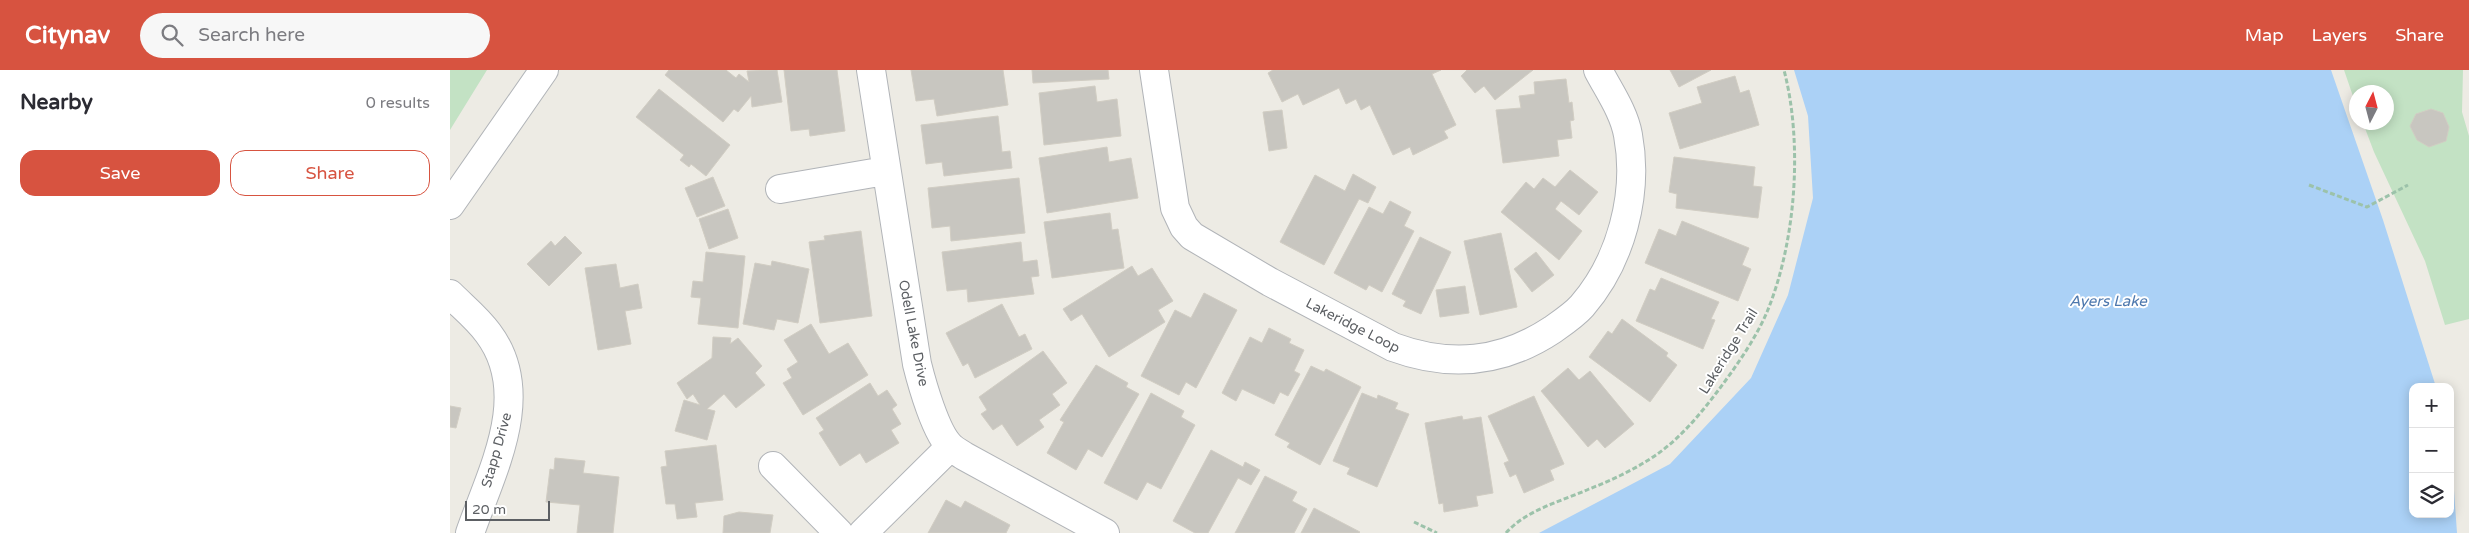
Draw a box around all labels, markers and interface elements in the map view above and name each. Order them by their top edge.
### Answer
search box [140,13,490,58]
text: Citynav [25,21,110,50]
icon: search [158,21,186,49]
text: Search here [198,24,305,46]
text: Map [2245,24,2284,46]
text: Layers [2312,24,2367,46]
text: Share [2395,24,2444,46]
north arrow [2349,85,2394,130]
text: Nearby [20,90,93,115]
text: 0 results [366,93,430,113]
button: Save [20,150,220,196]
button: Share [230,150,430,196]
street label: Odell Lake Drive [895,278,932,388]
water label: Ayers Lake [2069,292,2148,310]
street label: Lakeridge Loop [1303,294,1403,357]
street label: Lakeridge Trail [1695,305,1761,397]
map controls [2409,383,2454,518]
button: + [2409,383,2454,428]
street label: Stapp Drive [478,411,515,490]
button: − [2409,428,2454,473]
button: layers [2409,473,2454,518]
scale bar [465,498,550,521]
text: 20 m [472,501,506,518]

